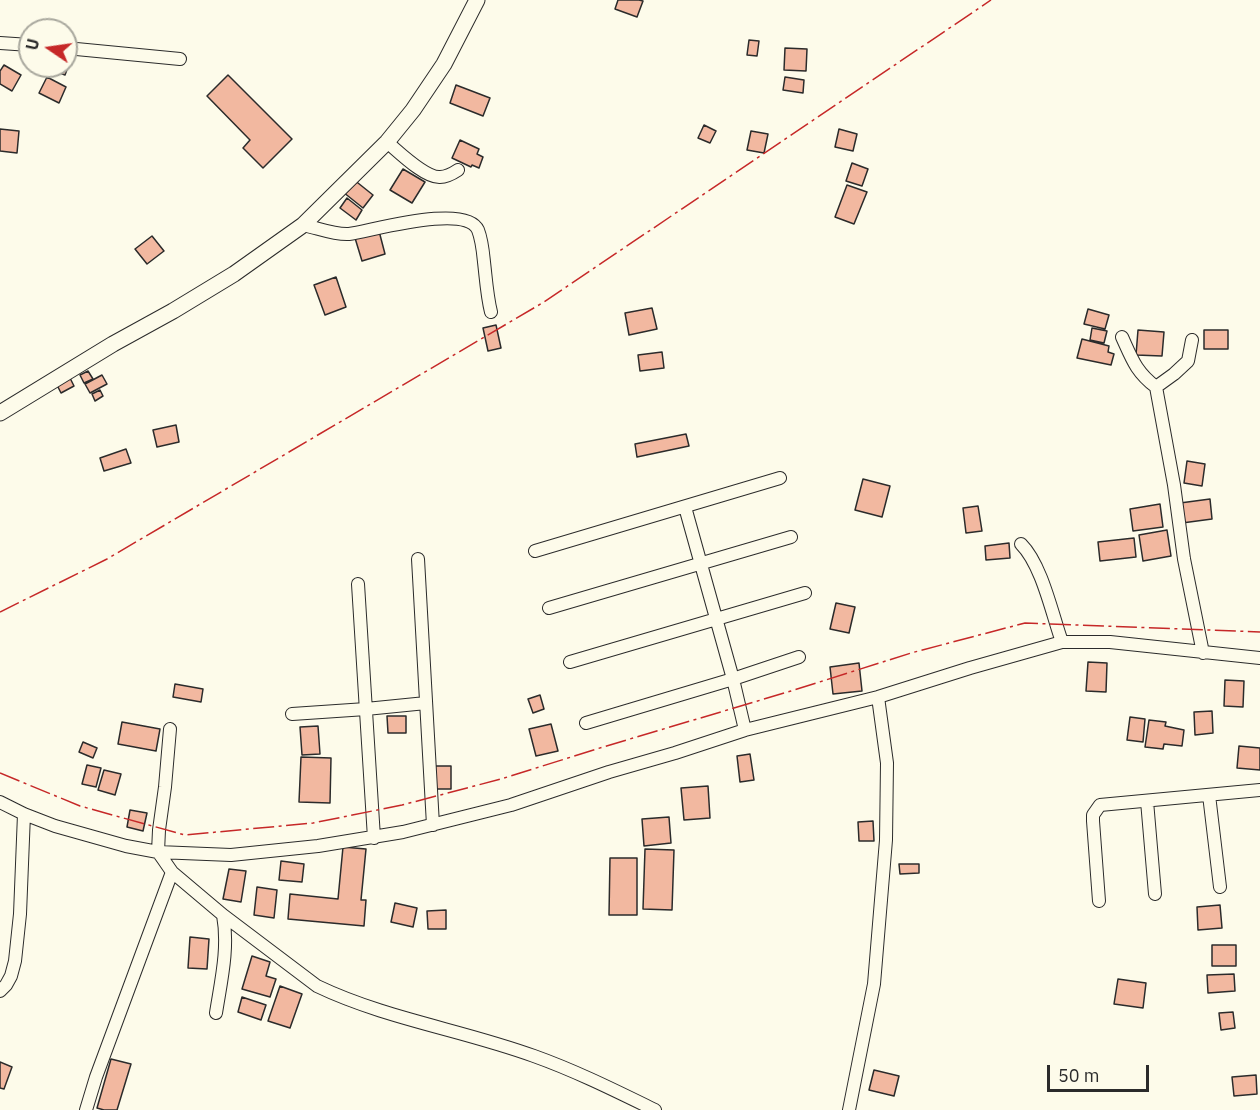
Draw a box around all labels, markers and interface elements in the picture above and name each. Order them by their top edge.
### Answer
north arrow [18,18,78,78]
text: U [21,37,43,52]
scale bar [1050,1053,1152,1091]
text: 50 m [1058,1064,1100,1087]

